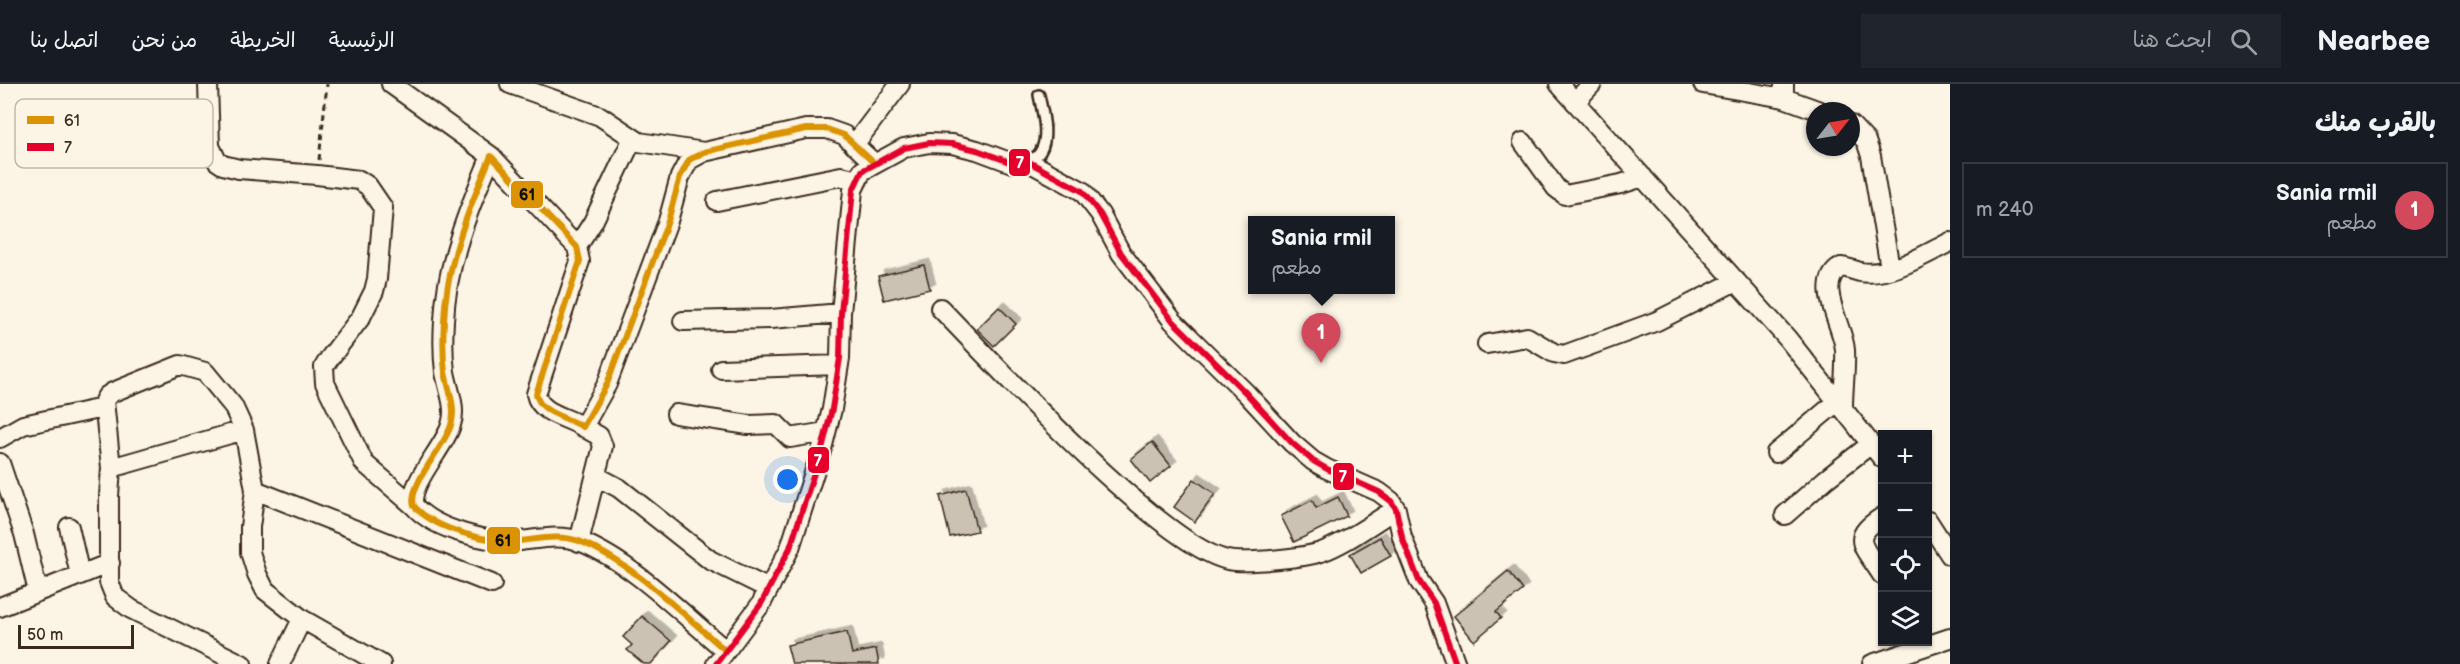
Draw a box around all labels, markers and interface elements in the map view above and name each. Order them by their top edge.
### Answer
search box [1861,14,2281,68]
icon: search [2227,25,2260,58]
text: Nearbee [2317,25,2430,58]
text: ابحث هنا [2132,27,2212,54]
text: اتصل بنا [30,28,98,53]
text: من نحن [131,28,197,53]
text: الخريطة [230,28,296,53]
text: الرئيسية [329,28,395,53]
legend [15,99,213,168]
north arrow [1806,102,1860,156]
text: بالقرب منك [2315,108,2436,139]
text: 61 [64,112,80,131]
text: 7 [64,139,72,158]
line badge: 7 [1008,148,1031,177]
text: 7 [1016,154,1025,173]
line badge: 61 [510,180,544,209]
text: Sania rmil [2276,180,2377,207]
text: 61 [519,186,535,205]
text: 240 m [1976,198,2033,222]
text: 1 [2410,198,2419,222]
text: مطعم [2326,211,2377,235]
popup [1248,216,1395,294]
text: Sania rmil [1271,225,1372,252]
text: مطعم [1271,256,1322,280]
pin: 1 [1302,314,1340,363]
map controls [1878,430,1932,646]
button: + [1878,430,1932,484]
line badge: 7 [807,446,830,474]
text: 7 [814,452,823,471]
line badge: 7 [1332,462,1355,491]
your location [773,465,802,494]
text: 7 [1339,468,1348,487]
button: − [1878,484,1932,538]
line badge: 61 [486,526,521,555]
text: 61 [495,532,511,551]
button: locate [1878,538,1932,592]
button: layers [1878,592,1932,646]
scale bar [18,622,134,650]
text: 50 m [27,626,63,645]

